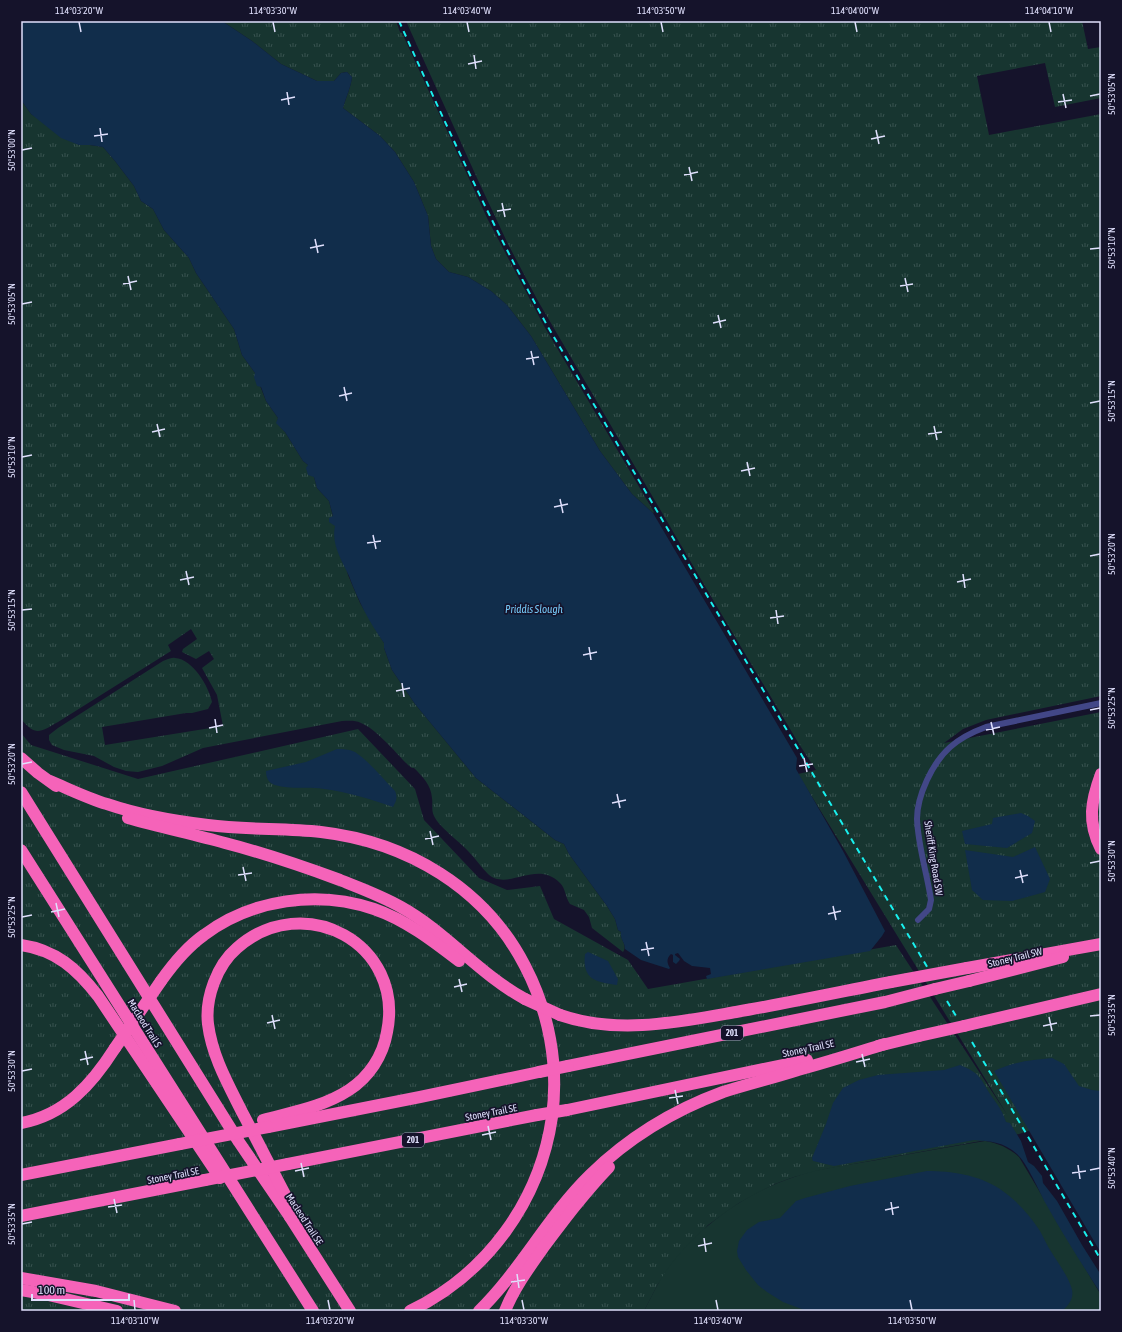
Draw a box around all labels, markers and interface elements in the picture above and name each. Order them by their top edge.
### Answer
text: 114°03'20"W [55,5,104,16]
text: 114°03'30"W [249,5,298,16]
text: 114°03'40"W [443,5,492,16]
text: 114°03'50"W [637,5,686,16]
text: 114°04'00"W [831,5,880,16]
text: 114°04'10"W [1025,5,1074,16]
text: 50°53'05"N [1106,73,1117,115]
text: 50°53'00"N [6,129,17,171]
text: 50°53'10"N [1106,227,1117,269]
text: 50°53'05"N [6,283,17,325]
text: 50°53'15"N [1106,380,1117,422]
text: 50°53'10"N [6,436,17,478]
text: 50°53'20"N [1106,533,1117,575]
text: 50°53'15"N [6,589,17,631]
water label: Priddis Slough [505,603,564,615]
text: 50°53'25"N [1106,687,1117,729]
text: 50°53'20"N [6,743,17,785]
street label: Sheriff King Road SW [922,820,945,897]
text: 50°53'30"N [1106,840,1117,882]
text: 50°53'25"N [6,896,17,938]
street label: Stoney Trail SW [987,945,1044,970]
text: 50°53'35"N [1106,994,1117,1036]
street label: Macleod Trail S [125,997,164,1049]
road number: 201 [721,1026,743,1040]
street label: Stoney Trail SE [781,1038,836,1059]
text: 50°53'30"N [6,1050,17,1092]
street label: Stoney Trail SE [464,1102,519,1123]
road number: 201 [402,1133,424,1147]
text: 50°53'40"N [1106,1147,1117,1189]
street label: Stoney Trail SE [146,1165,201,1186]
street label: Macleod Trail SE [284,1192,326,1248]
text: 50°53'35"N [6,1203,17,1245]
scale bar [32,1276,129,1302]
text: 100 m [38,1283,65,1297]
text: 114°03'10"W [111,1315,160,1326]
text: 114°03'20"W [306,1315,355,1326]
text: 114°03'30"W [500,1315,549,1326]
text: 114°03'40"W [694,1315,743,1326]
text: 114°03'50"W [888,1315,937,1326]

